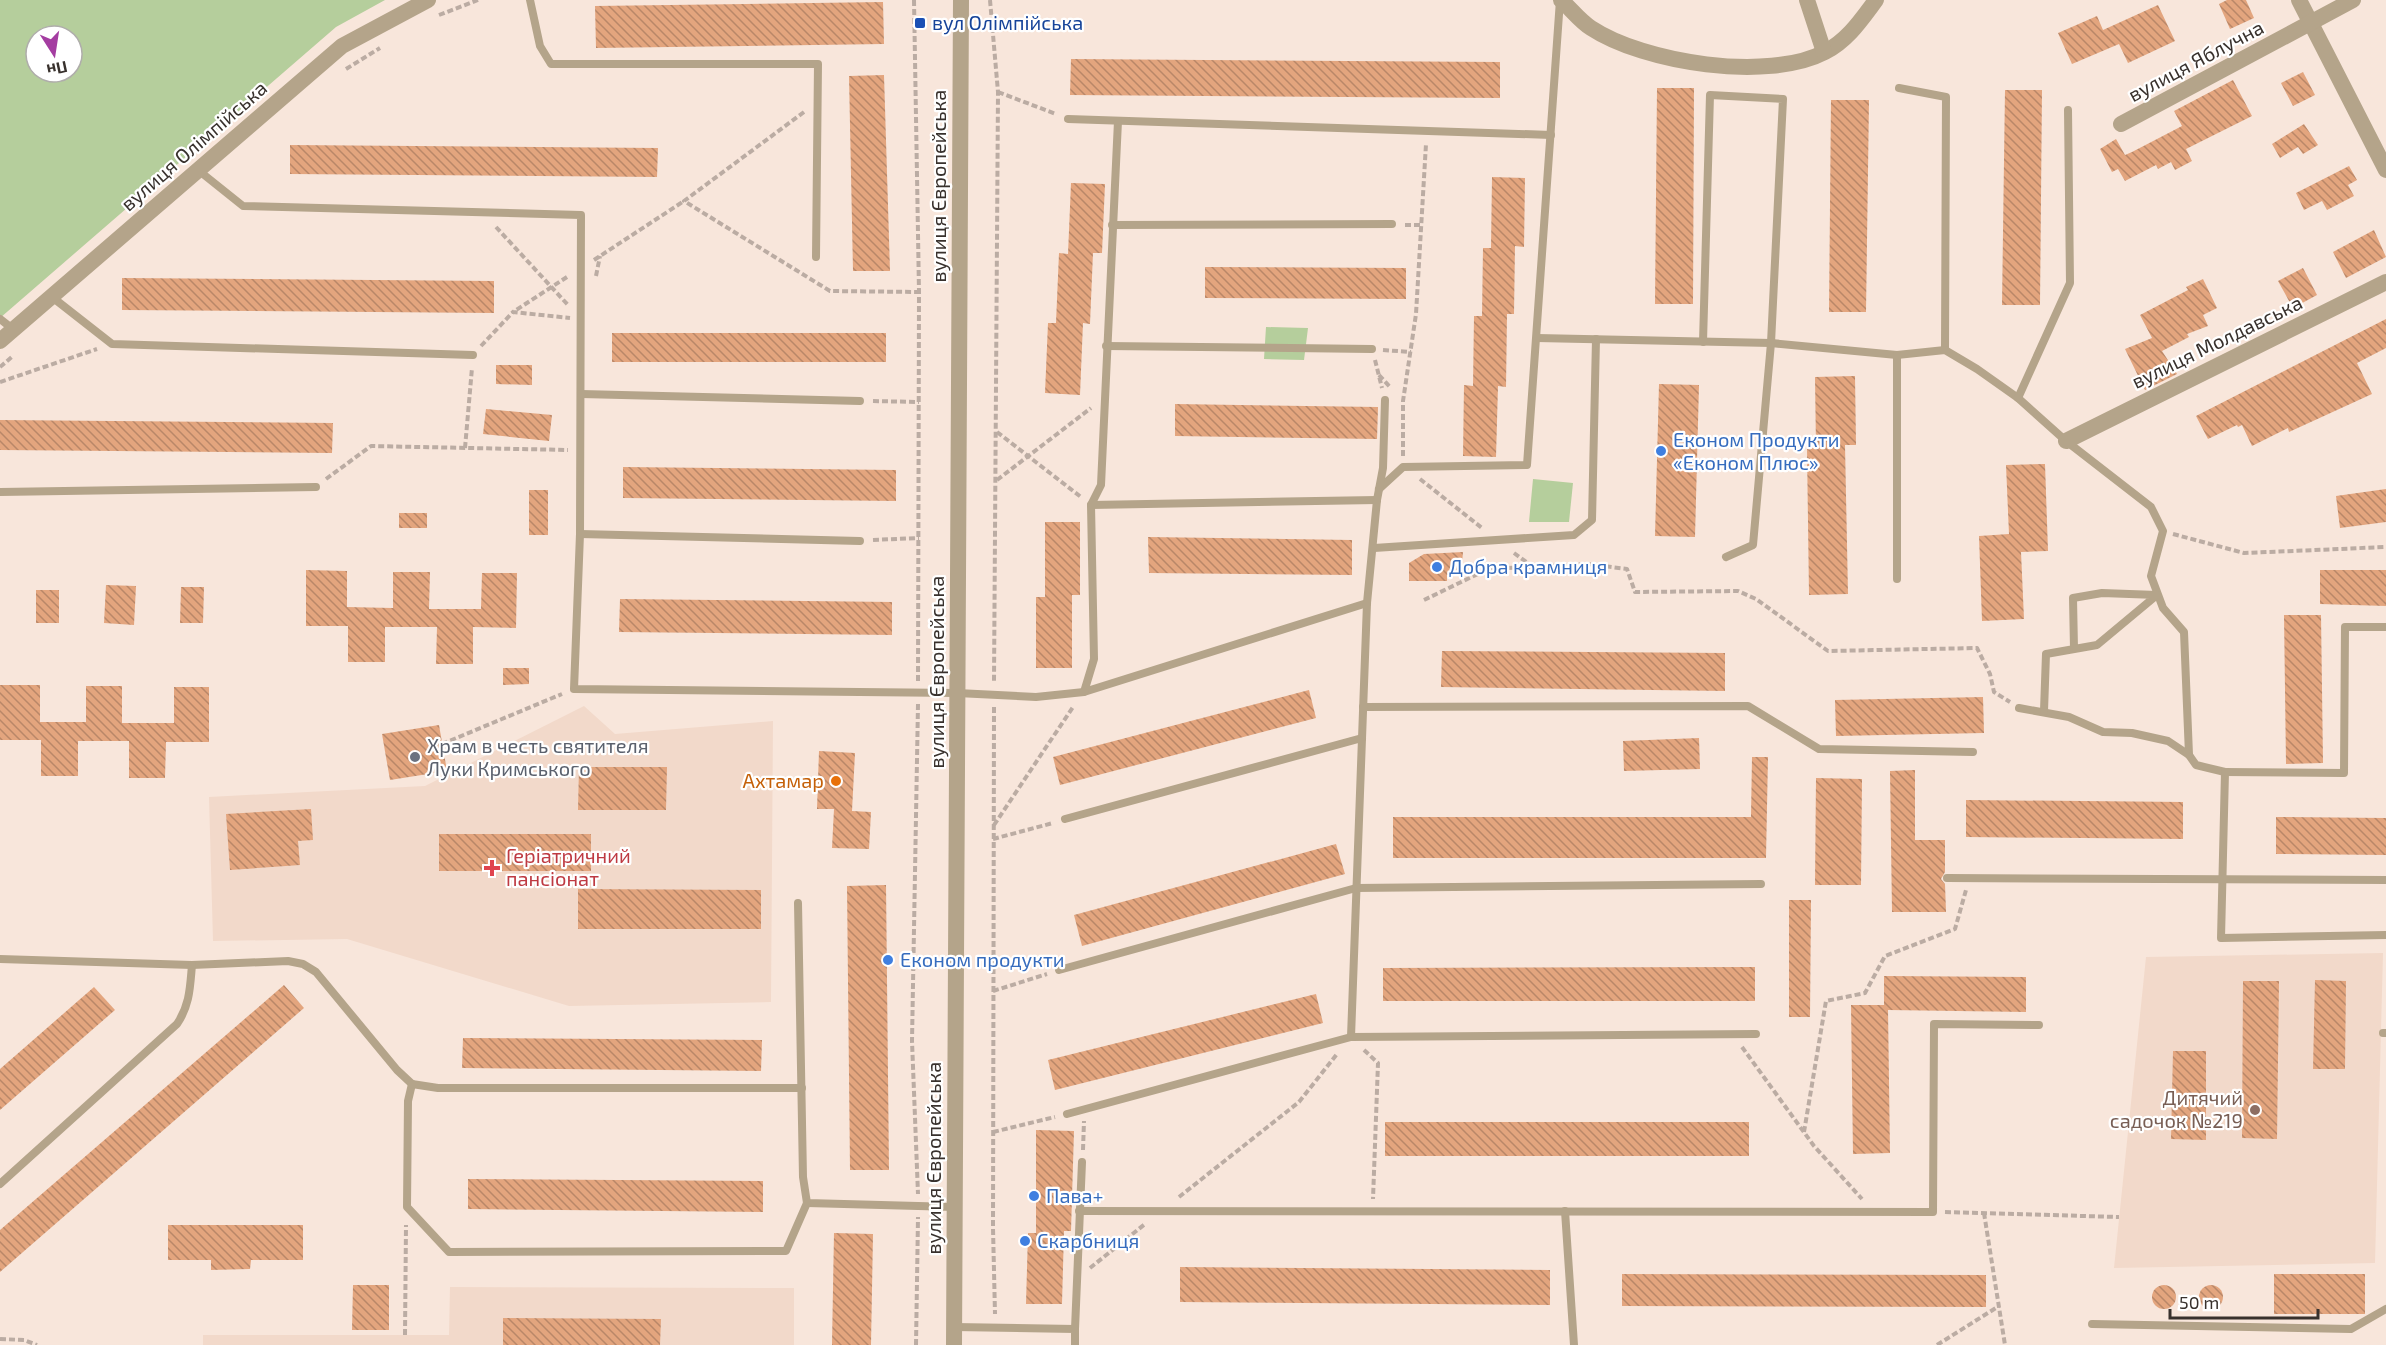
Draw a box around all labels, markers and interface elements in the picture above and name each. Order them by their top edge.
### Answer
place label: вул Олімпійська [932,10,1083,35]
street label: вулиця Яблучна [2124,14,2268,107]
marker: вул Олімпійська [913,16,927,30]
north arrow [24,24,84,84]
text: Пн [45,58,69,81]
street label: вулиця Олімпійська [115,75,272,216]
street label: вулиця Європейська [926,90,951,282]
street label: вулиця Молдавська [2127,289,2306,394]
place label: Економ Продукти «Економ Плюс» [1673,427,1839,474]
marker: Економ Продукти «Економ Плюс» [1654,444,1668,458]
place label: Добра крамниця [1449,554,1607,578]
marker: Добра крамниця [1430,560,1444,574]
street label: вулиця Європейська [924,576,949,768]
place label: Храм в честь святителя Луки Кримського [427,733,649,781]
marker: Храм в честь святителя Луки Кримського [408,750,422,764]
place label: Ахтамар [742,768,824,792]
marker: Ахтамар [829,774,843,788]
place label: Геріатричний пансіонат [506,843,631,890]
marker: Геріатричний пансіонат [483,859,501,877]
place label: Економ продукти [900,947,1065,972]
marker: Економ продукти [881,953,895,967]
street label: вулиця Європейська [921,1062,946,1254]
place label: Дитячий садочок №219 [2110,1085,2243,1132]
marker: Дитячий садочок №219 [2248,1103,2262,1117]
place label: Пава+ [1046,1183,1104,1207]
marker: Пава+ [1027,1189,1041,1203]
place label: Скарбниця [1037,1228,1139,1252]
marker: Скарбниця [1018,1234,1032,1248]
scale bar [2170,1282,2318,1320]
text: 50 m [2179,1291,2219,1313]

